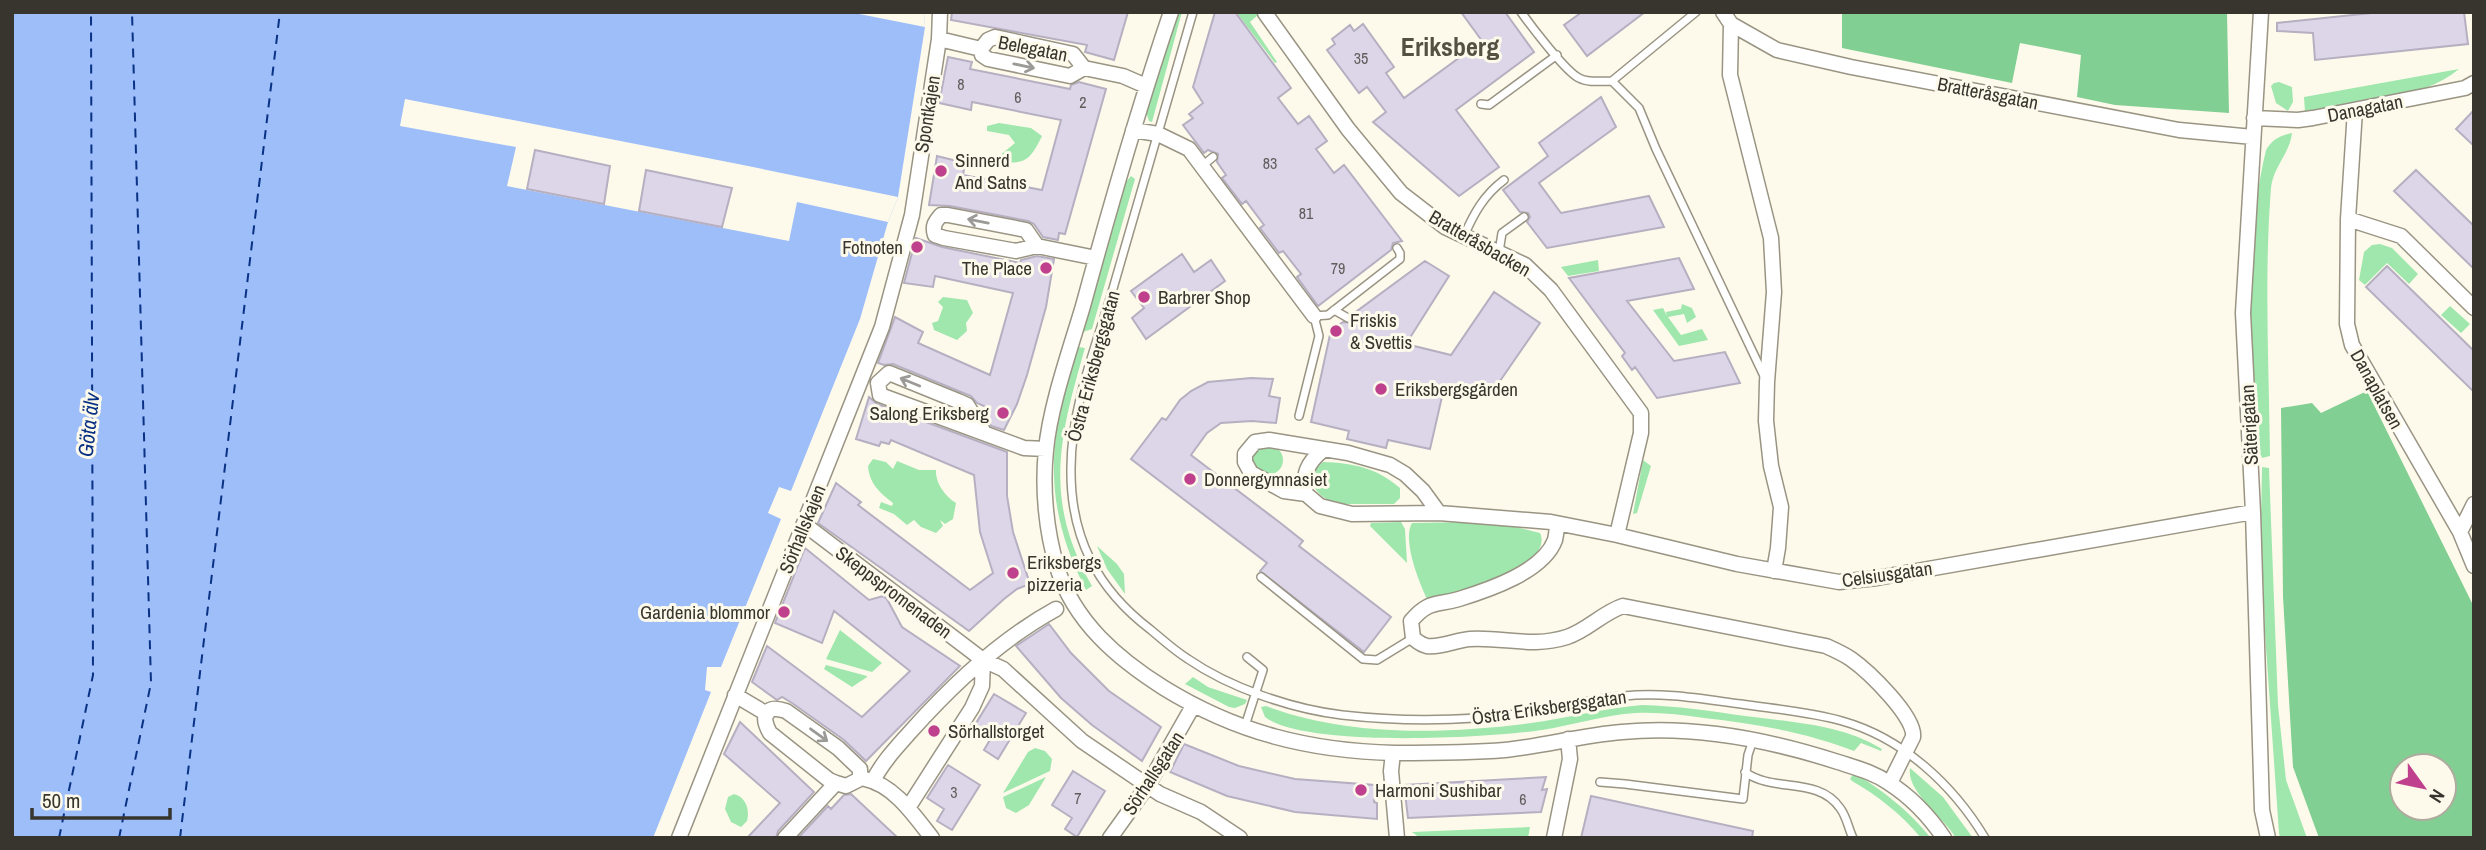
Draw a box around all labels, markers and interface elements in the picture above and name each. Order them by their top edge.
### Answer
street label: Belegatan [996,29,1070,67]
district label: Eriksberg [1401,29,1499,64]
house number: 35 [1354,47,1368,69]
one-way arrow [1012,60,1035,74]
street label: Bratteråsgatan [1935,70,2041,116]
street label: Spontkajen [908,73,946,155]
house number: 8 [957,73,965,95]
house number: 6 [1014,86,1022,108]
street label: Danagatan [2325,88,2405,128]
house number: 2 [1079,91,1087,113]
place label: Sinnerd And Satns [954,147,1027,195]
house number: 83 [1263,152,1277,174]
marker: Sinnerd And Satns [933,163,949,179]
house number: 81 [1299,202,1314,224]
street label: Bratteråsbacken [1424,203,1536,283]
one-way arrow [967,213,990,227]
place label: Fotnoten [842,234,903,260]
marker: Fotnoten [909,239,925,255]
place label: The Place [962,255,1032,281]
house number: 79 [1331,257,1345,279]
marker: The Place [1038,260,1054,276]
place label: Barbrer Shop [1158,284,1251,310]
street label: Östra Eriksbergsgatan [1060,287,1126,445]
marker: Barbrer Shop [1136,289,1152,305]
place label: Friskis & Svettis [1350,307,1413,355]
marker: Friskis & Svettis [1328,323,1344,339]
street label: Danaplatsen [2344,344,2410,434]
one-way arrow [900,374,922,387]
place label: Eriksbergsgården [1395,376,1518,402]
marker: Eriksbergsgården [1373,381,1389,397]
street label: Säterigatan [2234,384,2264,466]
water label: Göta älv [71,390,106,458]
place label: Salong Eriksberg [869,400,989,426]
marker: Salong Eriksberg [995,405,1011,421]
place label: Donnergymnasiet [1204,466,1328,492]
marker: Donnergymnasiet [1182,471,1198,487]
street label: Sörhallskajen [772,481,832,577]
street label: Skeppspromenaden [830,540,958,644]
place label: Eriksbergs pizzeria [1027,549,1102,597]
street label: Celsiusgatan [1840,555,1934,593]
marker: Eriksbergs pizzeria [1005,565,1021,581]
place label: Gardenia blommor [640,599,771,625]
marker: Gardenia blommor [776,604,792,620]
street label: Östra Eriksbergsgatan [1470,683,1628,731]
place label: Sörhallstorget [948,718,1045,744]
marker: Sörhallstorget [926,723,942,739]
street label: Sörhallsgatan [1116,726,1190,820]
one-way arrow [810,727,828,742]
north arrow [2388,752,2458,822]
scale bar [32,776,170,820]
place label: Harmoni Sushibar [1375,777,1502,803]
house number: 3 [950,781,958,803]
marker: Harmoni Sushibar [1353,782,1369,798]
text: N [2423,784,2451,808]
text: 50 m [42,786,80,815]
house number: 7 [1074,787,1082,809]
house number: 6 [1519,788,1527,810]

